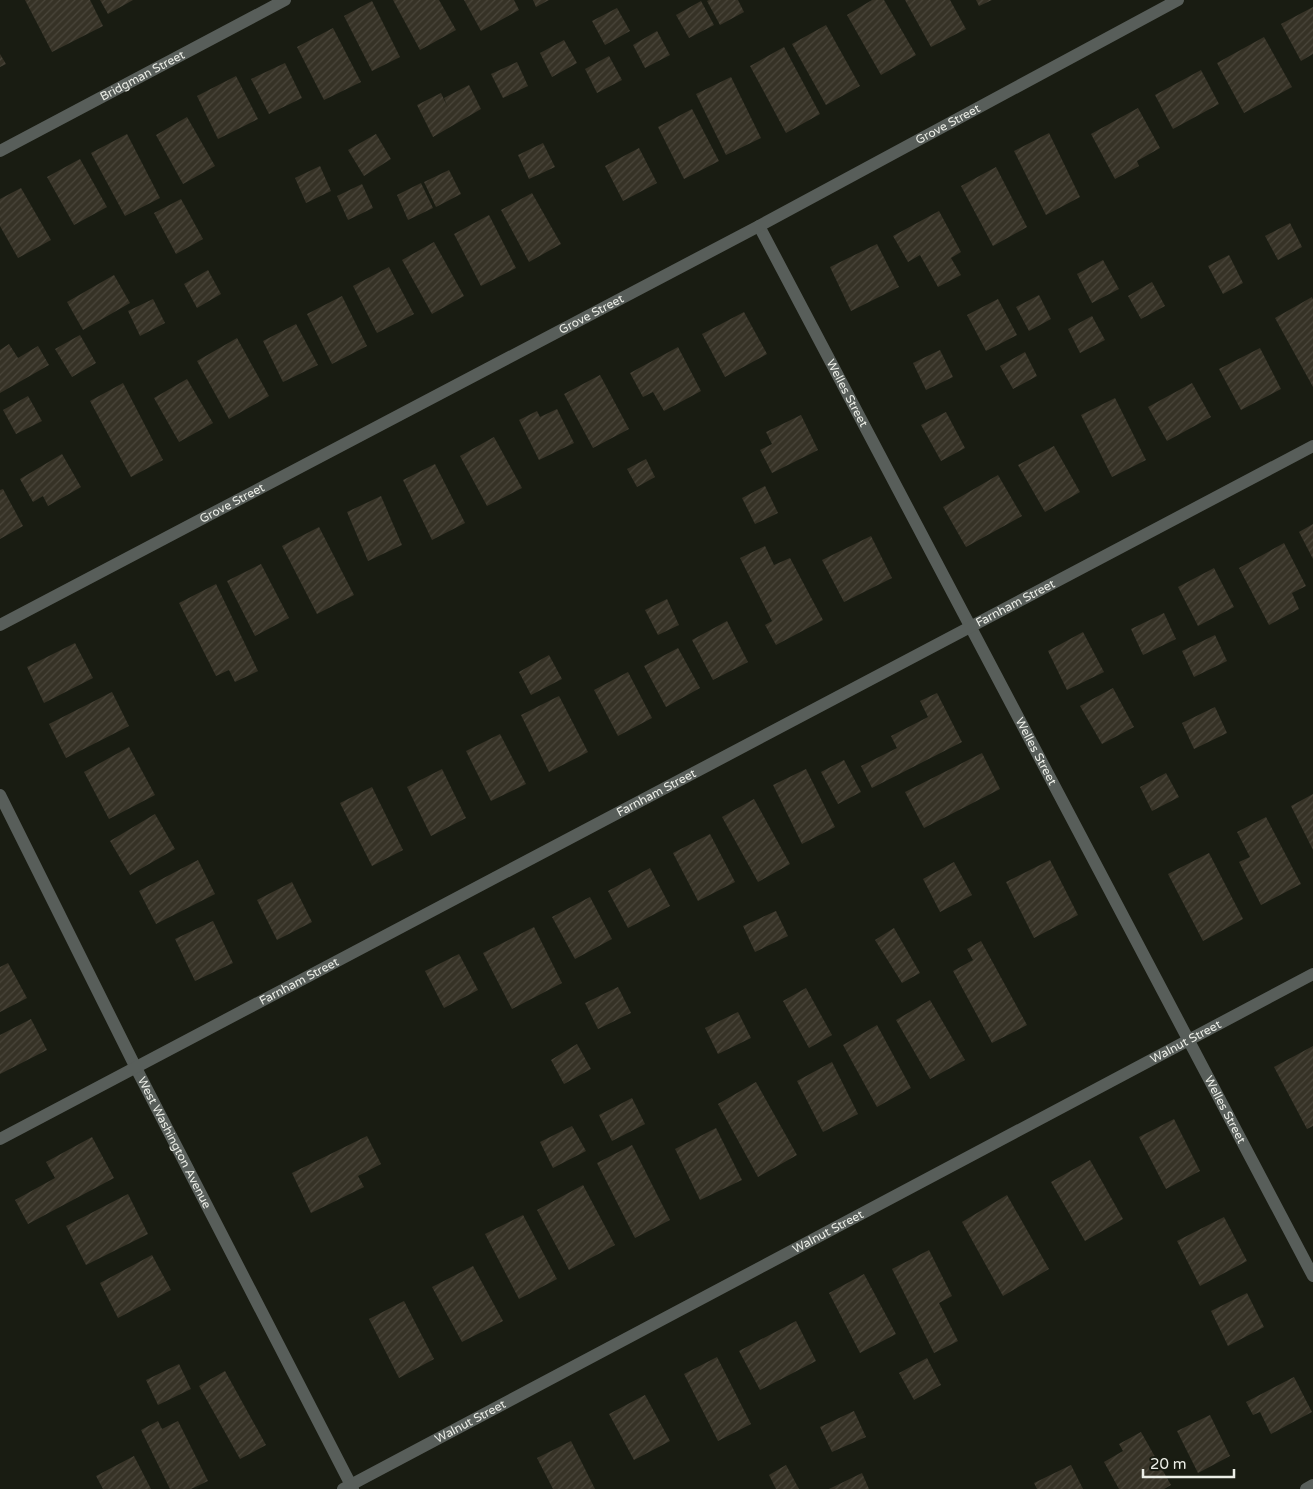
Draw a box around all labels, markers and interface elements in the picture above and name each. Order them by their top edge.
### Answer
street label: Bridgman Street [98,47,187,104]
street label: Grove Street [913,101,983,147]
street label: Grove Street [556,291,626,337]
street label: Welles Street [824,357,871,430]
street label: Grove Street [197,480,267,526]
street label: Farnham Street [973,576,1058,630]
street label: Welles Street [1013,715,1060,788]
street label: Farnham Street [614,766,699,819]
street label: Farnham Street [257,954,341,1008]
street label: Walnut Street [1148,1017,1224,1066]
street label: Welles Street [1202,1073,1249,1146]
street label: West Washington Avenue [135,1074,214,1211]
street label: Walnut Street [790,1207,866,1256]
street label: Walnut Street [432,1397,508,1446]
scale bar [1143,1446,1234,1478]
text: 20 m [1150,1455,1187,1473]

